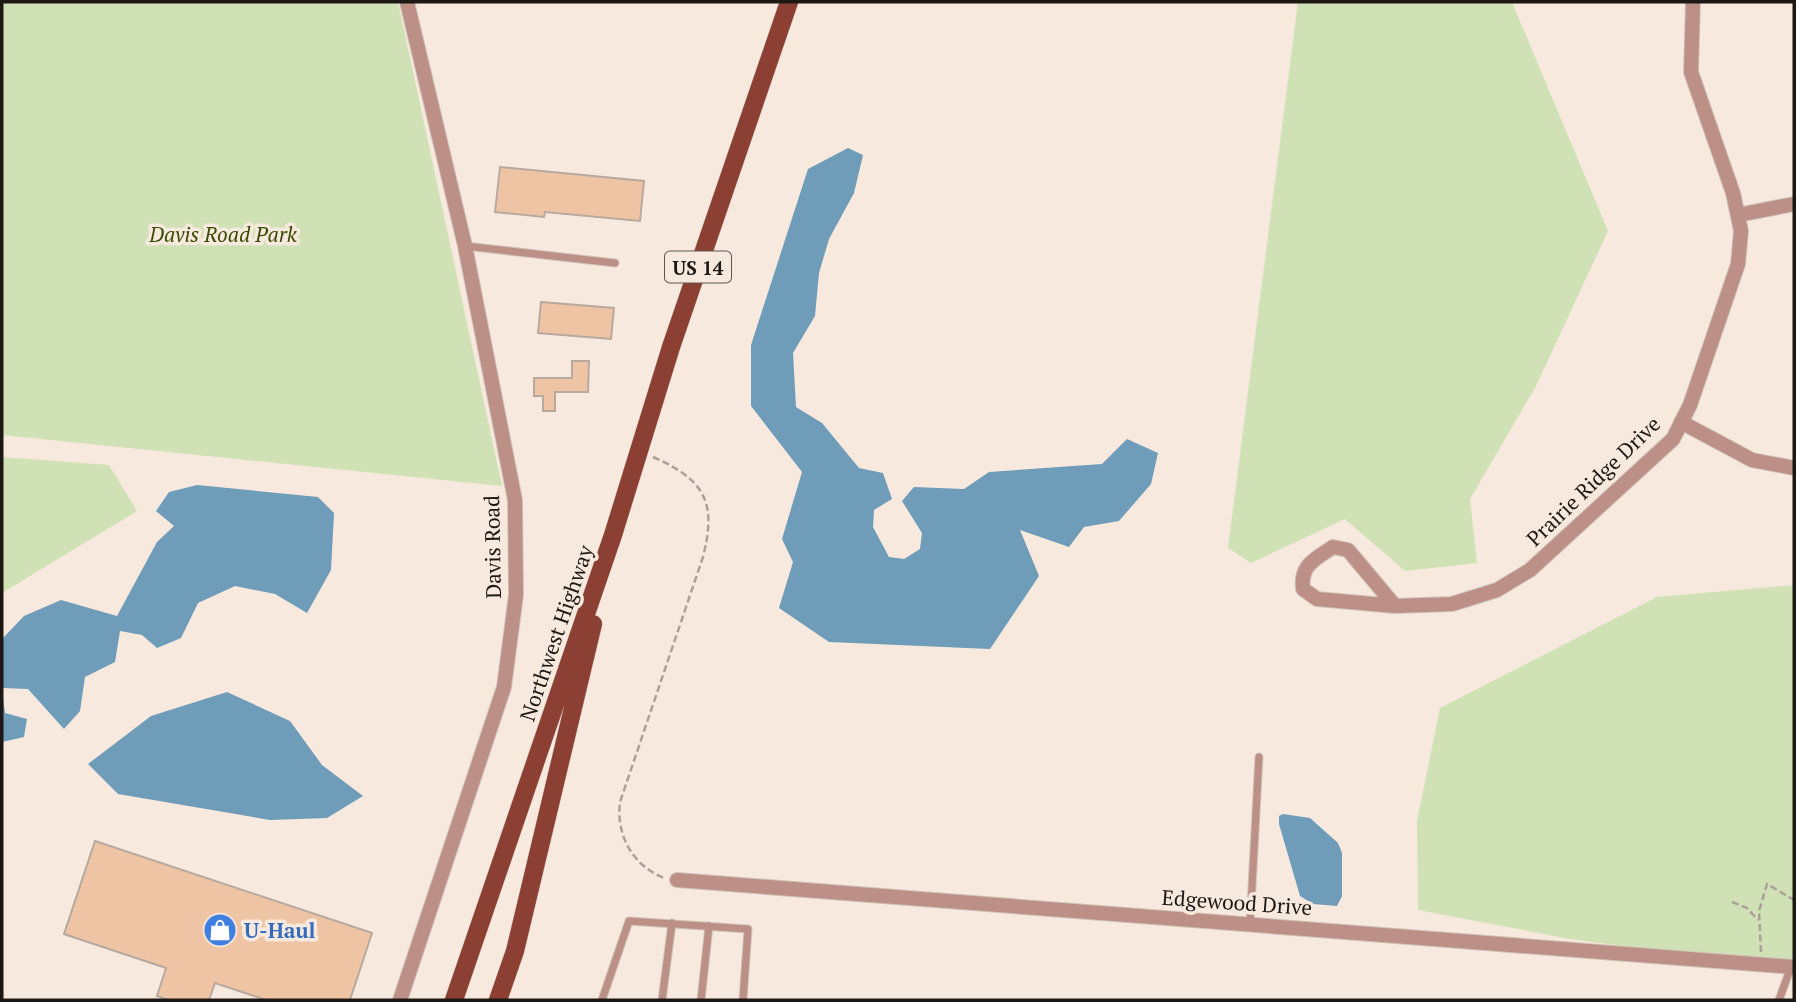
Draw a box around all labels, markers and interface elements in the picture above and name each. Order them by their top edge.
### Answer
park label: Davis Road Park [148,220,298,248]
road number: US 14 [665,252,731,282]
street label: Prairie Ridge Drive [1520,410,1666,552]
street label: Davis Road [477,495,507,599]
street label: Northwest Highway [513,541,599,725]
street label: Edgewood Drive [1161,883,1313,921]
shop icon: U-Haul [201,911,239,949]
place label: U-Haul [244,916,316,944]

